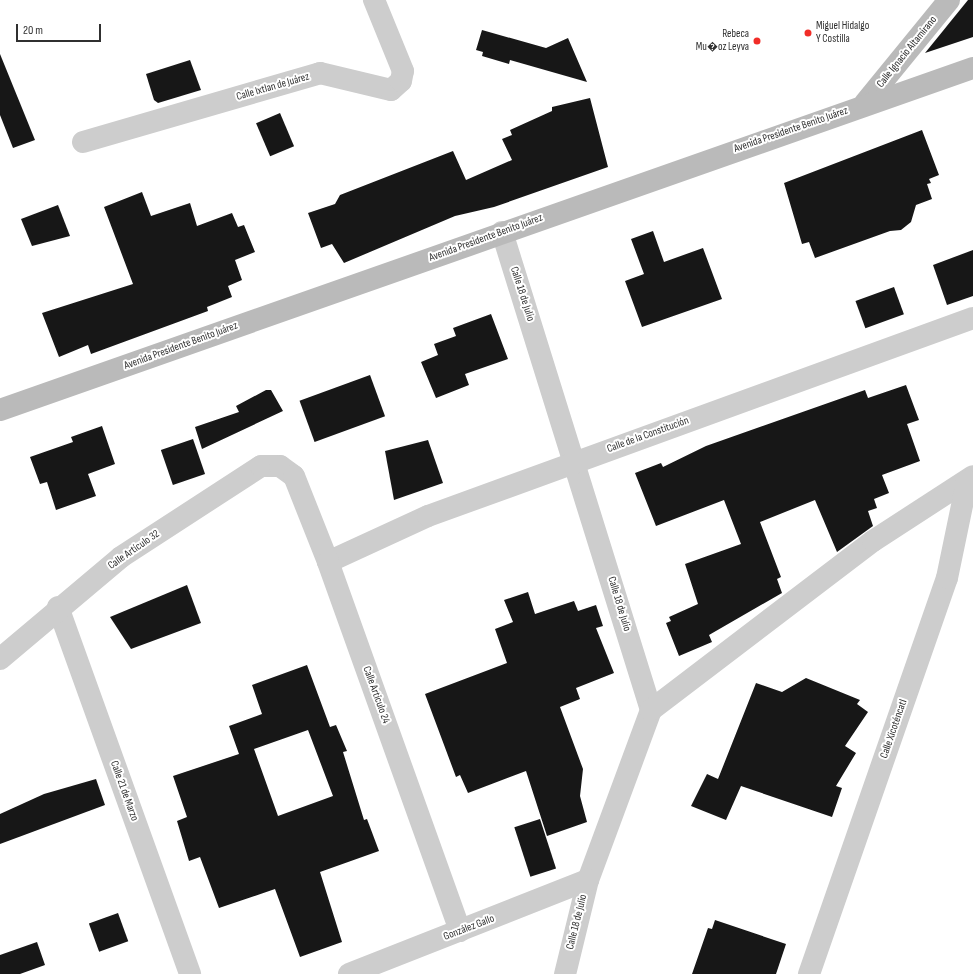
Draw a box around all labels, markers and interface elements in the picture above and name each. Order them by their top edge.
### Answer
street label: Calle Ignacio Altamirano [874,14,940,90]
scale bar [18,16,103,42]
place label: Miguel Hidalgo Y Costilla [816,20,869,46]
text: 20 m [23,23,43,38]
place label: Rebeca Mu�oz Leyva [696,28,749,54]
marker: Miguel Hidalgo Y Costilla [803,28,813,38]
marker: Rebeca Mu�oz Leyva [752,36,762,46]
street label: Calle Ixtlan de Juárez [235,70,311,104]
street label: Avenida Presidente Benito Juárez [732,104,850,156]
street label: Avenida Presidente Benito Juárez [427,211,545,265]
street label: Calle 18 de Julio [507,265,537,323]
street label: Avenida Presidente Benito Juárez [122,319,240,373]
street label: Calle de la Constitución [605,414,691,456]
street label: Calle Artículo 32 [106,527,162,573]
street label: Calle 18 de Julio [604,575,634,633]
street label: Calle Artículo 24 [360,665,392,725]
street label: Calle Xicoténcatl [878,698,910,760]
street label: Calle 21 de Marzo [107,759,141,823]
street label: Calle 18 de Julio [564,893,590,951]
street label: González Gallo [442,912,496,944]

